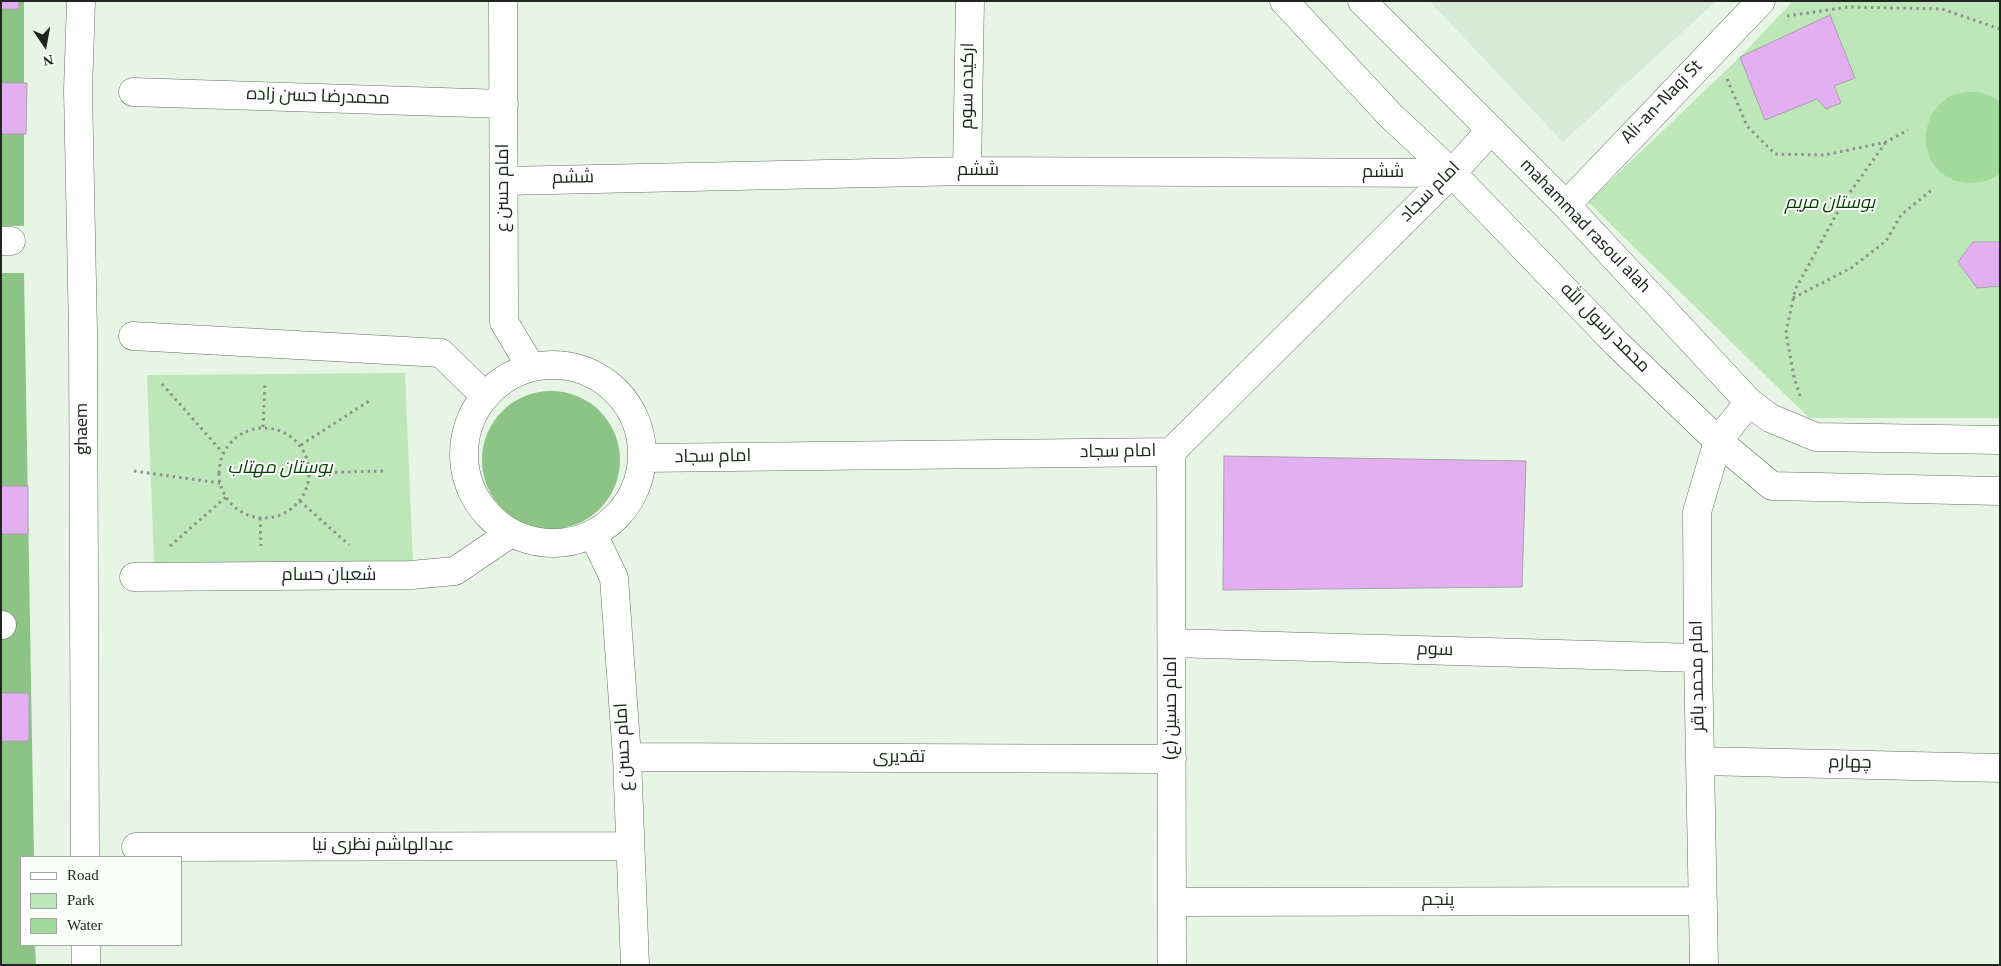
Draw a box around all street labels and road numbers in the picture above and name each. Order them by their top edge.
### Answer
street label: ارکیده سوم [957,42,981,130]
street label: Ali-an-Naqi St [1618,57,1708,149]
street label: محمدرضا حسن زاده [246,85,390,111]
street label: امام حسن ع [493,144,515,232]
street label: mahammad rasoul alah [1514,155,1654,299]
street label: امام سجاد [1396,158,1466,228]
street label: ششم [957,160,999,182]
street label: ششم [1362,162,1404,184]
street label: ششم [552,168,594,190]
street label: محمد رسول الله [1555,280,1653,378]
street label: ghaem [72,403,94,455]
street label: امام سجاد [1079,442,1157,464]
street label: امام سجاد [674,447,752,469]
street label: شعبان حسام [282,565,376,587]
street label: امام محمد باقر [1687,620,1711,732]
street label: سوم [1416,640,1454,662]
street label: امام حسین (ع) [1161,656,1183,760]
street label: امام حسن ع [612,702,638,792]
street label: تقدیری [873,747,925,769]
street label: چهارم [1828,753,1872,775]
street label: عبدالهاشم نظری نیا [312,835,454,857]
street label: پنجم [1422,890,1454,912]

